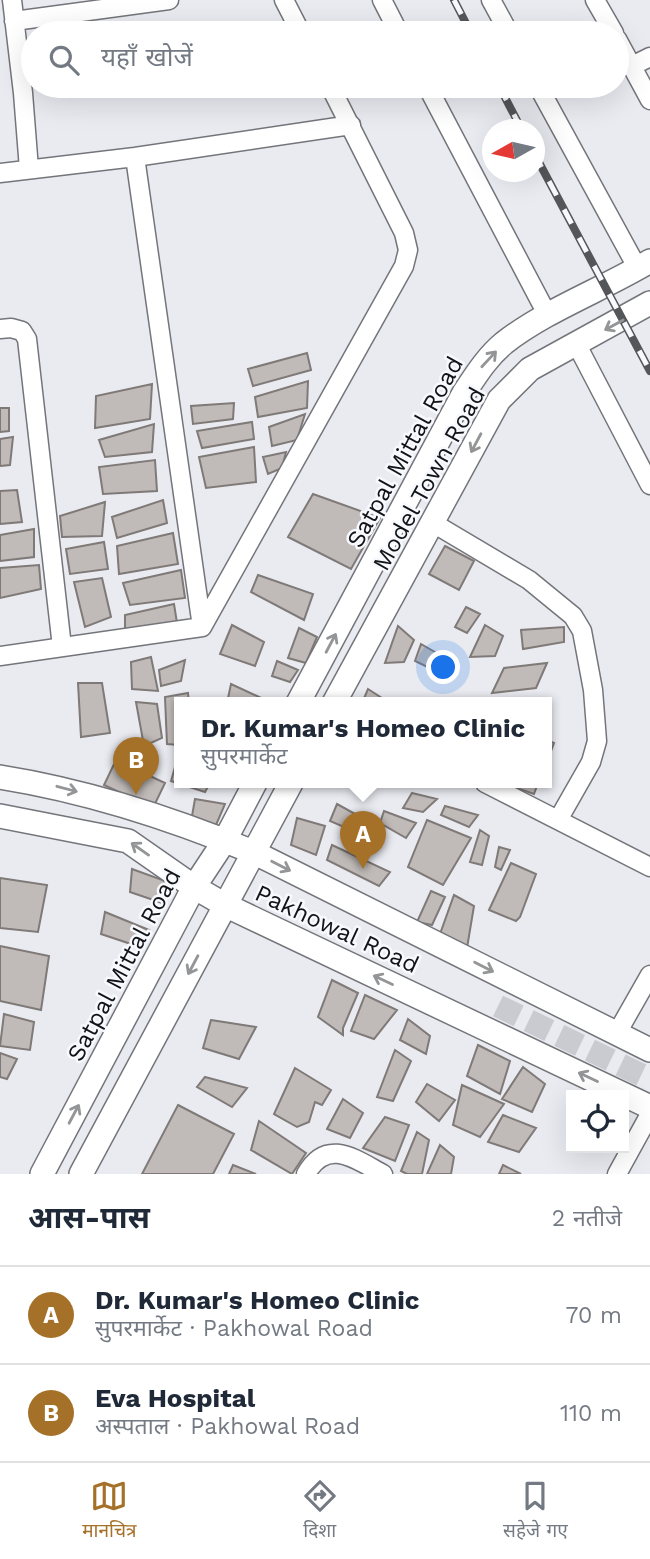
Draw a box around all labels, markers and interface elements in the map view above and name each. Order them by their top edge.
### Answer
search box [21,21,629,98]
icon: search [45,41,83,79]
text: यहाँ खोजें [101,42,193,72]
north arrow [482,119,545,182]
one-way arrow [604,318,624,332]
one-way arrow [480,351,497,368]
street label: Satpal Mittal Road [341,352,469,552]
street label: Model Town Road [367,382,491,576]
one-way arrow [469,433,483,453]
one-way arrow [324,633,338,653]
your location [426,650,460,684]
popup [174,697,552,788]
text: Dr. Kumar's Homeo Clinic [201,713,525,743]
pin: B [113,737,159,795]
text: सुपरमार्केट [201,743,288,770]
one-way arrow [55,783,78,796]
pin: A [340,811,386,869]
one-way arrow [131,842,150,856]
one-way arrow [270,859,291,873]
street label: Satpal Mittal Road [61,864,187,1066]
street label: Pakhowal Road [251,879,423,979]
one-way arrow [186,954,199,975]
one-way arrow [473,961,494,975]
one-way arrow [373,973,394,986]
one-way arrow [578,1070,599,1084]
map controls [566,1090,629,1153]
button: locate [566,1090,629,1153]
one-way arrow [68,1104,81,1125]
text: आस-पास [28,1200,150,1235]
text: 2 नतीजे [552,1205,622,1232]
text: Dr. Kumar's Homeo Clinic [95,1285,420,1315]
text: A [43,1302,59,1329]
text: 70 m [565,1302,622,1329]
text: सुपरमार्केट · Pakhowal Road [95,1315,373,1342]
text: Eva Hospital [95,1383,255,1413]
text: B [43,1400,59,1427]
text: 110 m [560,1400,622,1427]
text: अस्पताल · Pakhowal Road [95,1413,360,1440]
tab: मानचित्र [82,1477,136,1545]
tab: दिशा [301,1477,339,1545]
tab: सहेजे गए [503,1477,568,1545]

